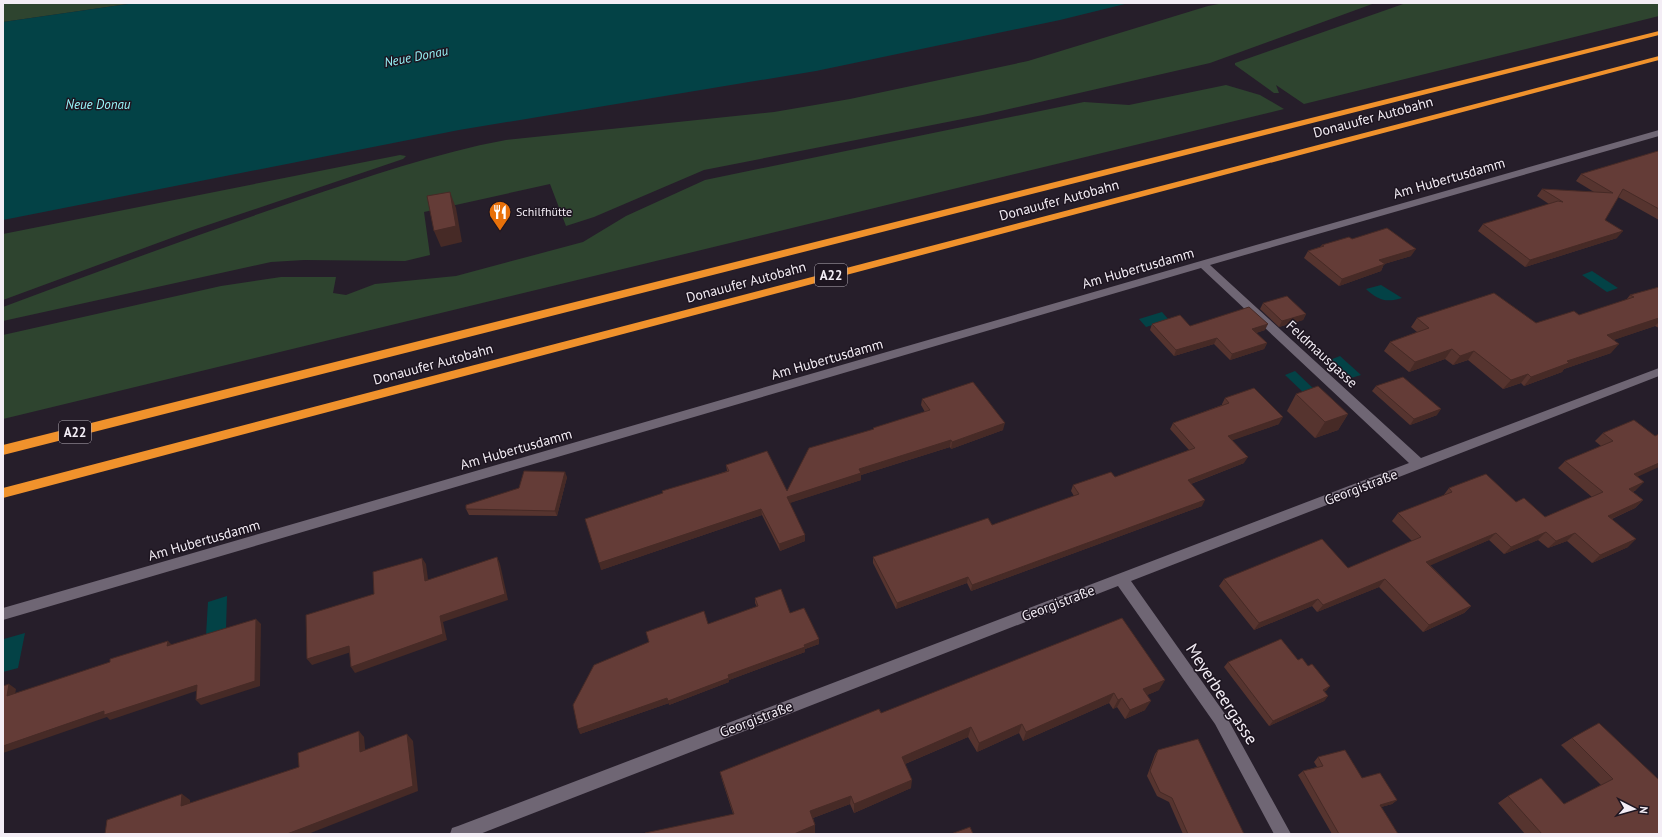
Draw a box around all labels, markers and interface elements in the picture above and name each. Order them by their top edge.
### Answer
water label: Neue Donau [383,42,450,71]
street label: Donauufer Autobahn [1311,92,1435,142]
water label: Neue Donau [66,96,131,113]
street label: Am Hubertusdamm [1391,153,1507,203]
street label: Donauufer Autobahn [997,175,1121,225]
restaurant icon: Schilfhütte [487,199,513,232]
place label: Schilfhütte [516,204,572,219]
street label: Am Hubertusdamm [1080,243,1196,293]
street label: Donauufer Autobahn [684,257,808,307]
road number: A22 [815,264,847,286]
street label: Feldmausgasse [1283,316,1361,392]
street label: Am Hubertusdamm [769,334,885,384]
street label: Donauufer Autobahn [371,339,495,389]
road number: A22 [59,421,91,443]
street label: Am Hubertusdamm [458,424,574,474]
street label: Georgistraße [1322,465,1400,509]
street label: Am Hubertusdamm [146,515,262,565]
street label: Georgistraße [1019,581,1097,625]
street label: Meyerbeergasse [1181,639,1263,749]
street label: Georgistraße [717,697,795,741]
north arrow [1614,789,1654,829]
text: N [1637,806,1651,814]

